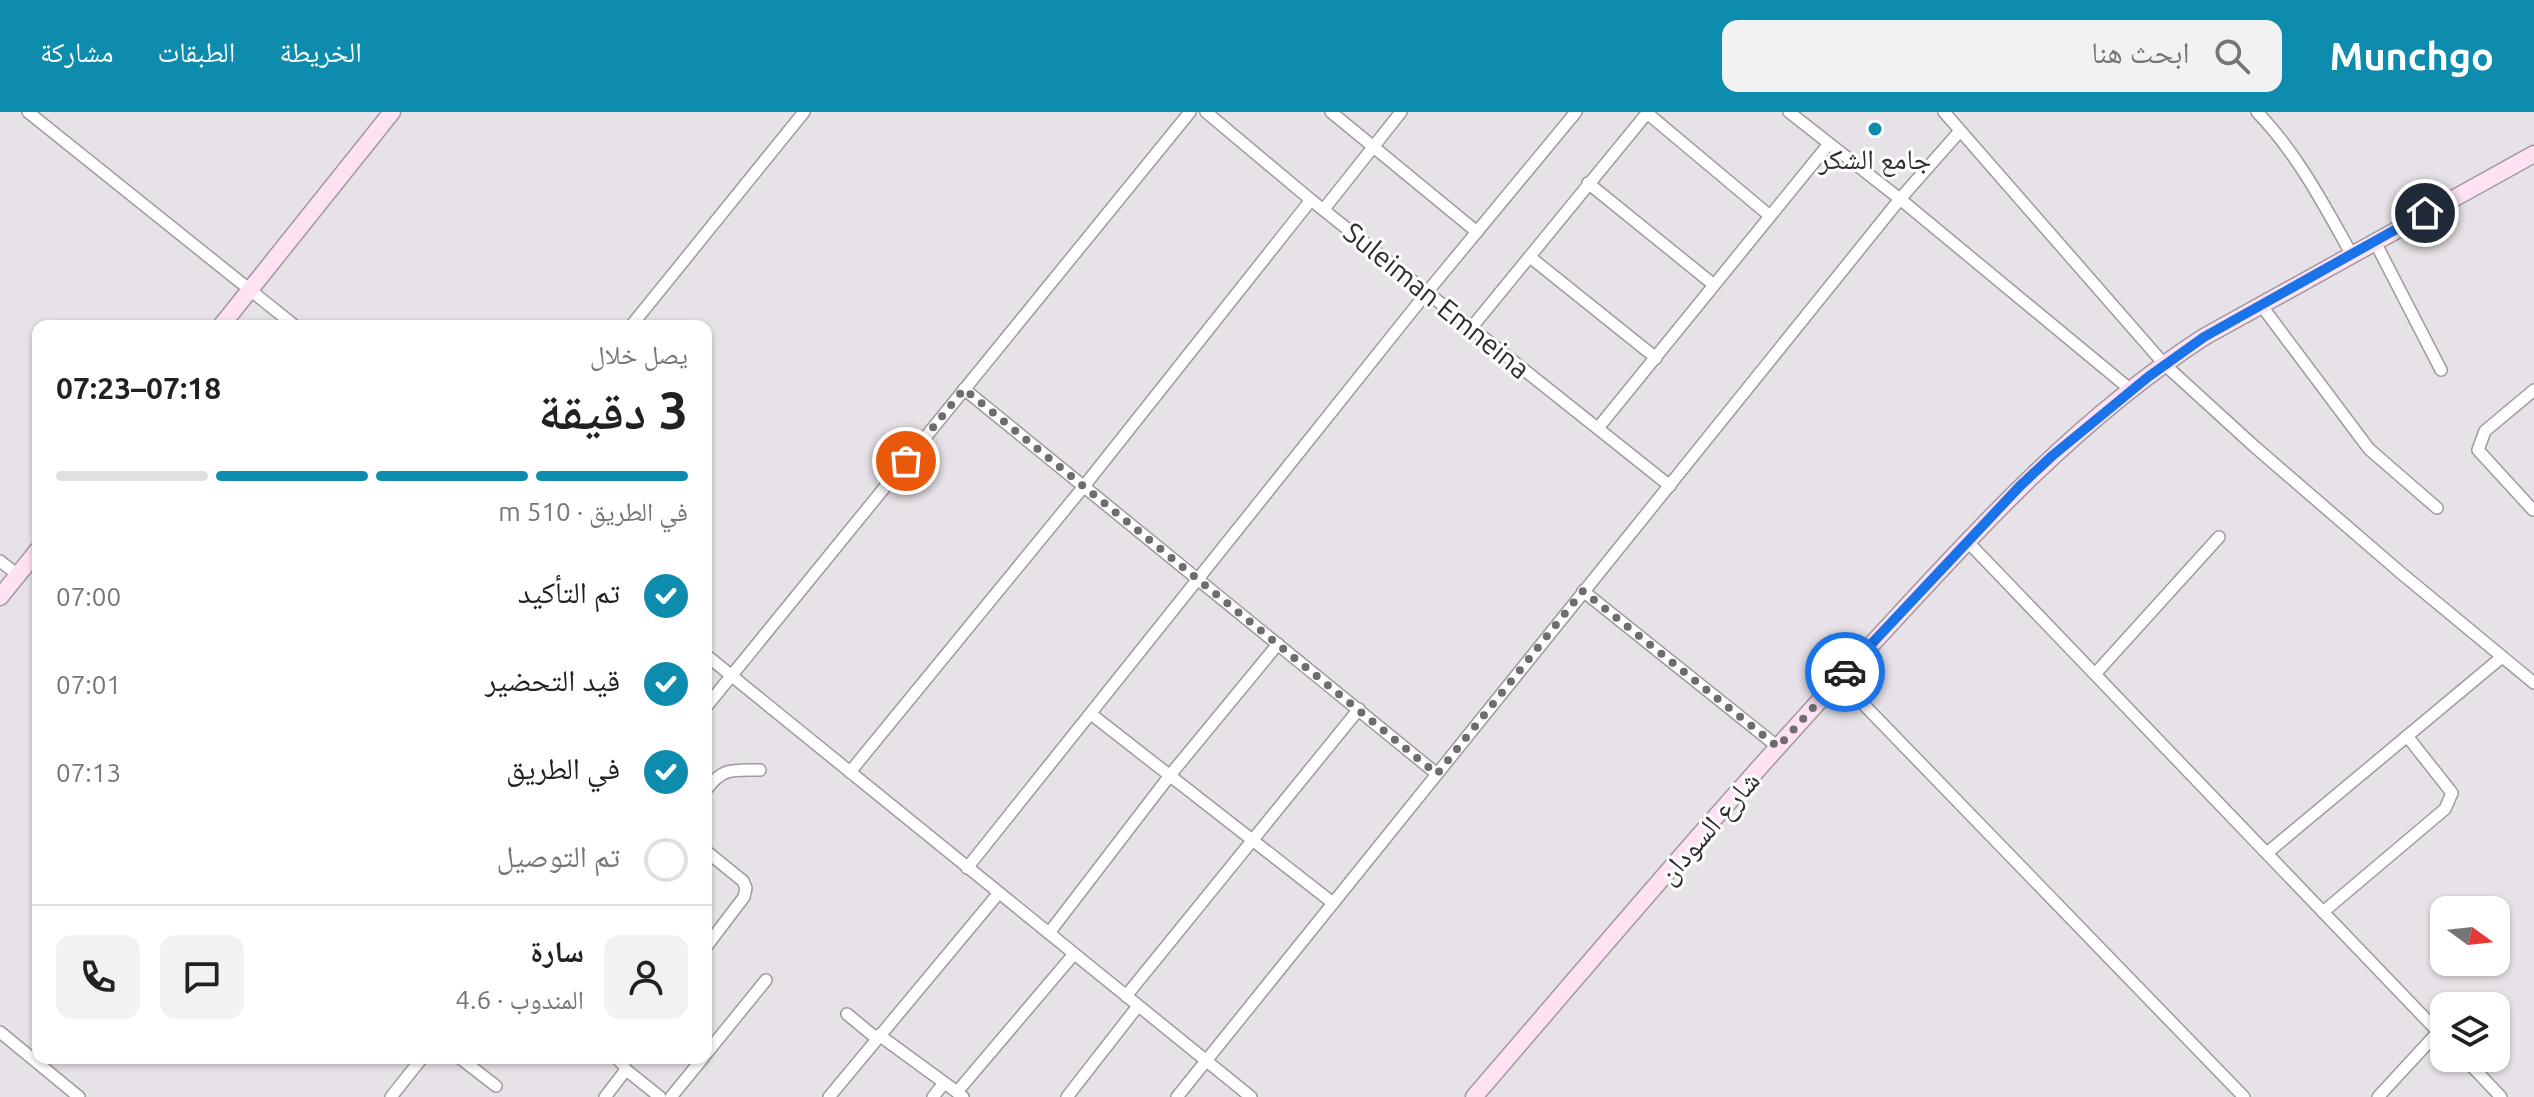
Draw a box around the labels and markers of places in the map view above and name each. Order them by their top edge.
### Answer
marker: جامع الشكر [1866,120,1884,138]
place label: جامع الشكر [1818,143,1931,177]
pin [2391,179,2459,247]
pin [872,427,940,495]

